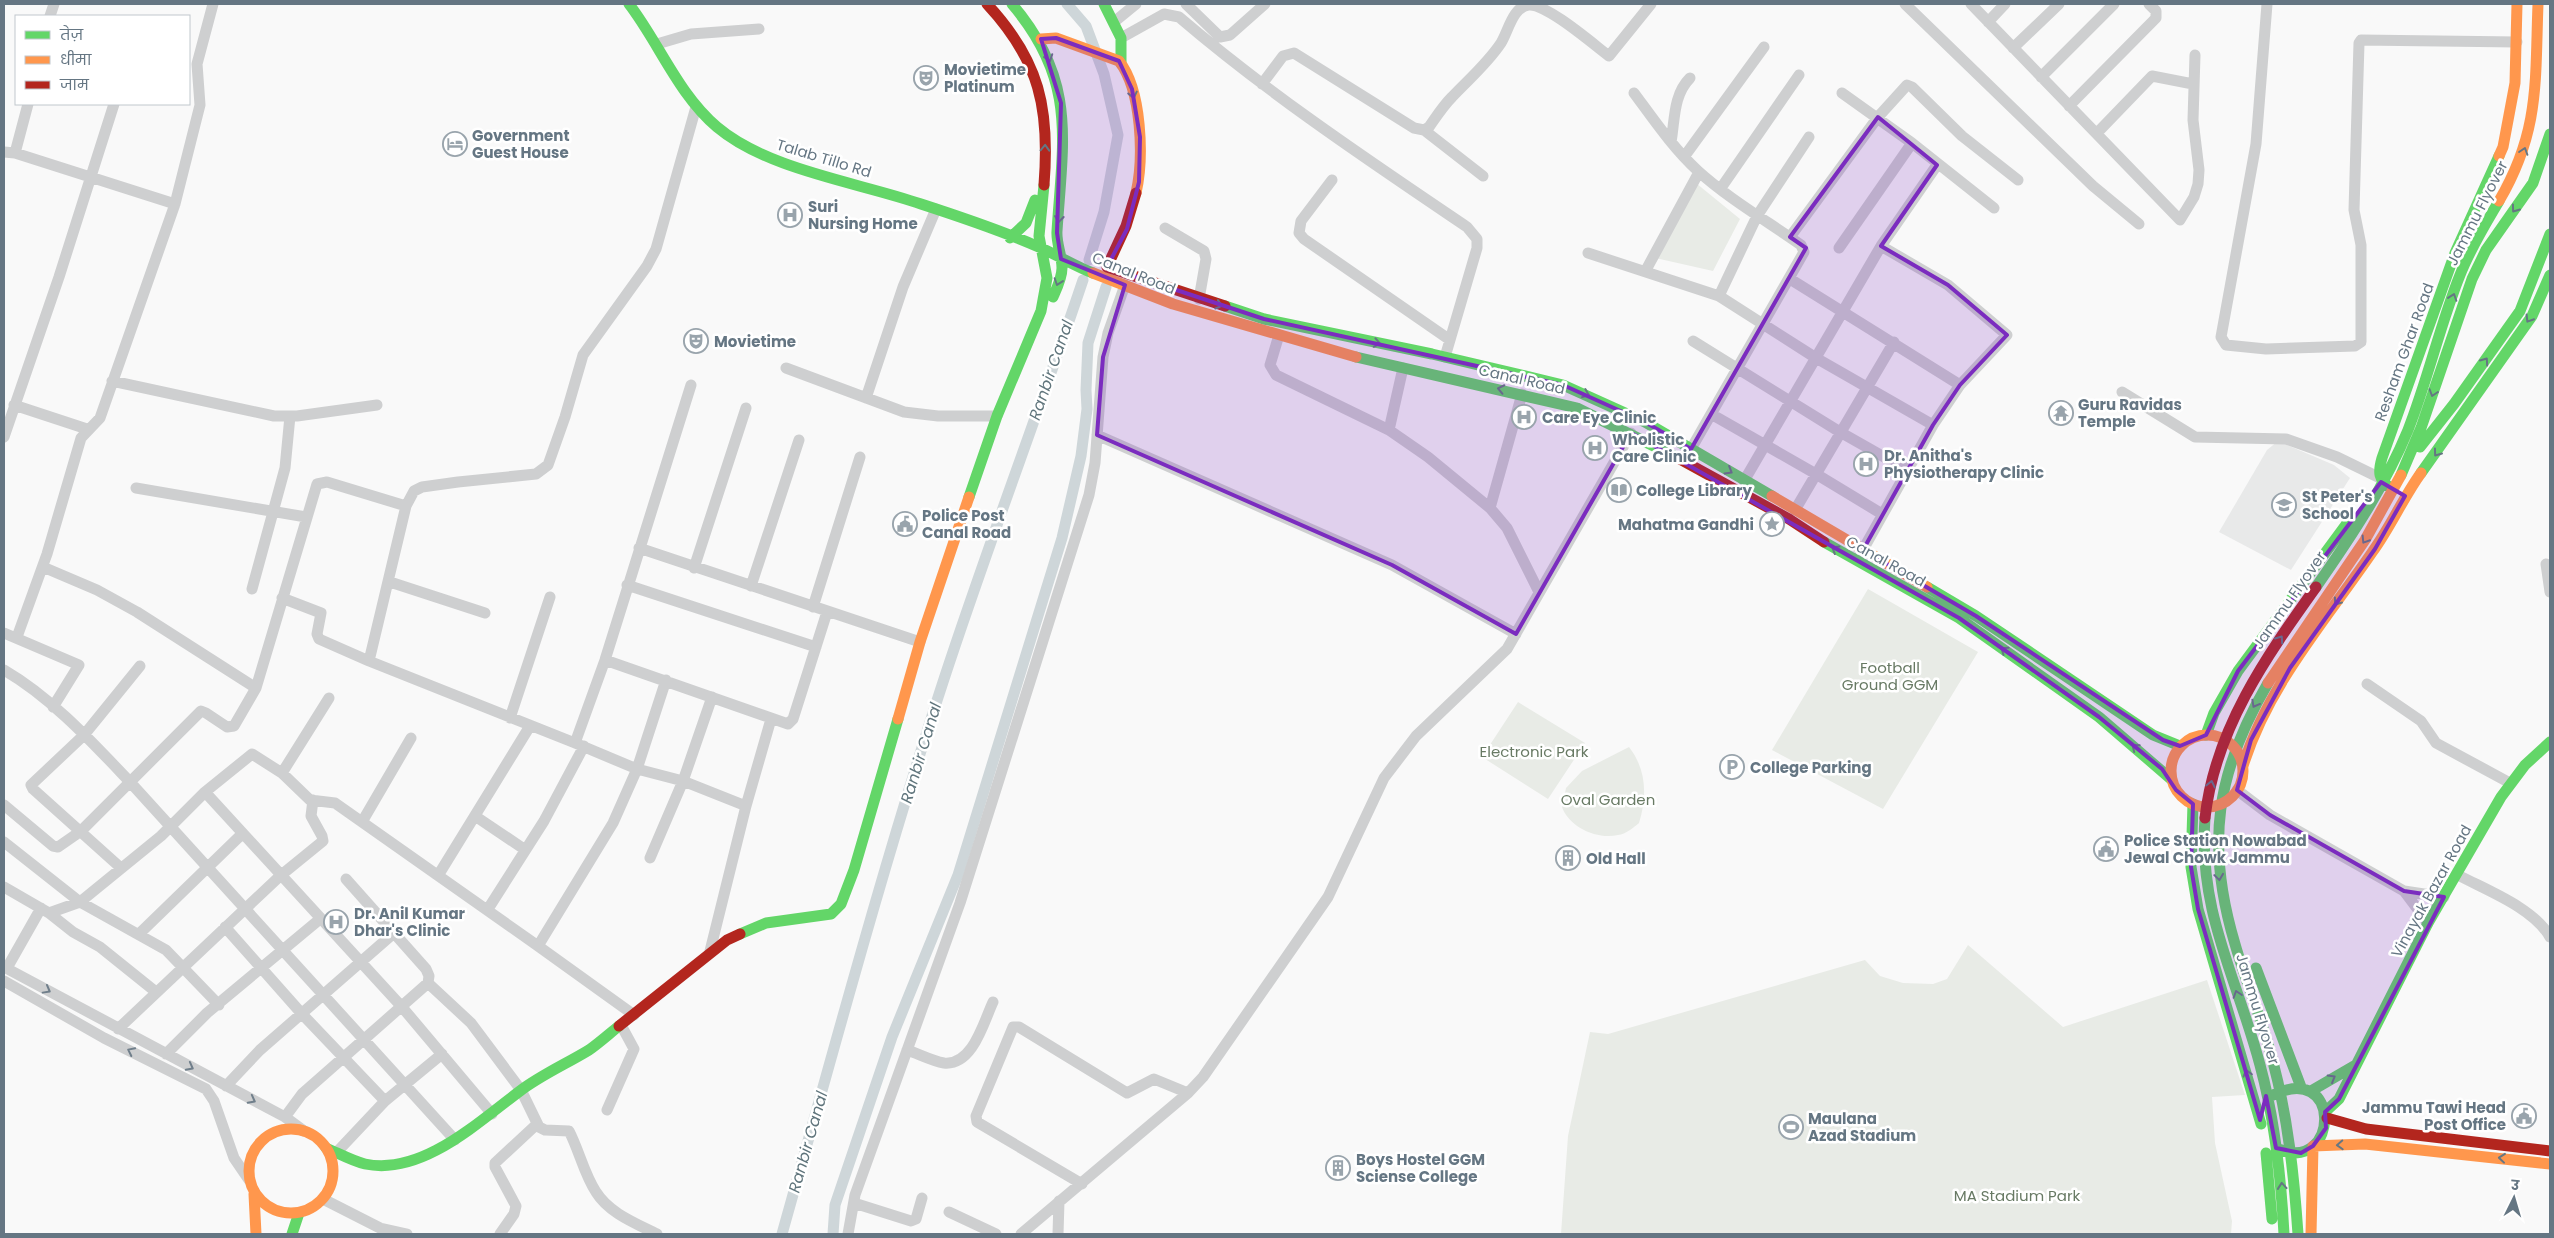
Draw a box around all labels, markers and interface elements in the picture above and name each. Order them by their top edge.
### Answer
legend [15,15,190,105]
text: तेज़ [59,24,83,45]
text: धीमा [60,49,92,70]
one-way arrow [1043,53,1053,62]
place label: Movietime Platinum [944,59,1026,97]
theatre icon: Movietime Platinum [913,65,939,91]
text: जाम [59,74,90,95]
one-way arrow [1127,91,1138,100]
place label: Government Guest House [472,125,569,163]
hotel icon: Government Guest House [442,131,468,157]
street label: Talab Tillo Rd [774,134,874,182]
one-way arrow [1040,143,1050,151]
one-way arrow [2518,147,2528,156]
street label: Jammu Flyover [2441,157,2513,269]
place label: Suri Nursing Home [808,196,918,234]
hospital icon: Suri Nursing Home [777,202,803,228]
one-way arrow [2512,203,2521,213]
one-way arrow [1054,215,1065,223]
street label: Canal Road [1089,247,1179,299]
one-way arrow [1054,278,1064,286]
street label: Resham Ghar Road [2369,280,2439,424]
one-way arrow [2447,293,2457,301]
one-way arrow [1215,300,1223,310]
one-way arrow [2526,314,2536,323]
water label: Ranbir Canal [1023,317,1079,423]
theatre icon: Movietime [683,328,709,354]
place label: Movietime [714,331,796,352]
one-way arrow [1373,337,1382,348]
one-way arrow [2479,357,2488,367]
street label: Canal Road [1477,359,1567,399]
one-way arrow [1497,384,1506,395]
one-way arrow [1581,387,1590,398]
one-way arrow [2429,389,2439,397]
place label: Guru Ravidas Temple [2078,394,2182,432]
temple icon: Guru Ravidas Temple [2048,400,2074,426]
hospital icon: Care Eye Clinic [1511,404,1537,430]
place label: Care Eye Clinic [1542,407,1656,428]
place label: Wholistic Care Clinic [1612,429,1696,467]
hospital icon: Wholistic Care Clinic [1582,435,1608,461]
place label: Dr. Anitha's Physiotherapy Clinic [1884,445,2044,483]
one-way arrow [2434,447,2442,456]
hospital icon: Dr. Anitha's Physiotherapy Clinic [1853,451,1879,477]
one-way arrow [1723,465,1732,475]
library icon: College Library [1606,477,1632,503]
place label: College Library [1636,480,1752,501]
place label: St Peter's School [2302,486,2373,524]
school or university icon: St Peter's School [2271,492,2297,518]
place label: Police Post Canal Road [922,505,1011,543]
public building icon: Police Post Canal Road [892,511,918,537]
place icon: Mahatma Gandhi [1759,511,1785,537]
place label: Mahatma Gandhi [1618,514,1754,535]
street label: Canal Road [1842,530,1930,592]
one-way arrow [2361,535,2371,544]
one-way arrow [1831,545,1840,555]
street label: Jammu Flyover [2247,546,2331,653]
one-way arrow [2334,596,2343,606]
one-way arrow [2274,635,2283,644]
one-way arrow [2000,647,2010,656]
park label: Football Ground GGM [1842,657,1938,695]
one-way arrow [2251,699,2261,708]
water label: Ranbir Canal [895,700,947,806]
park label: Electronic Park [1480,741,1589,762]
one-way arrow [2132,744,2141,752]
parking icon: College Parking [1719,754,1745,780]
place label: College Parking [1750,757,1872,778]
one-way arrow [2205,779,2216,788]
park label: Oval Garden [1561,789,1655,810]
street label: Vinayak Bazar Road [2386,821,2476,961]
place label: Police Station Nowabad Jewal Chowk Jammu [2124,830,2307,868]
public building icon: Police Station Nowabad Jewal Chowk Jammu [2093,836,2119,862]
building icon: Old Hall [1555,845,1581,871]
place label: Old Hall [1586,848,1646,869]
one-way arrow [2214,873,2224,882]
place label: Dr. Anil Kumar Dhar's Clinic [354,903,466,941]
hospital icon: Dr. Anil Kumar Dhar's Clinic [323,909,349,935]
street label: Jammu Flyover [2231,951,2285,1068]
one-way arrow [41,984,50,994]
one-way arrow [2233,990,2243,998]
one-way arrow [127,1047,136,1057]
one-way arrow [184,1061,193,1071]
one-way arrow [2242,1069,2252,1078]
one-way arrow [2327,1075,2336,1085]
water label: Ranbir Canal [783,1089,833,1195]
one-way arrow [247,1094,256,1104]
place label: Jammu Tawi Head Post Office [2362,1097,2506,1135]
public building icon: Jammu Tawi Head Post Office [2511,1103,2537,1129]
place label: Maulana Azad Stadium [1808,1108,1916,1146]
sports icon: Maulana Azad Stadium [1778,1114,1804,1140]
one-way arrow [2336,1140,2344,1151]
place label: Boys Hostel GGM Sciense College [1356,1149,1485,1187]
one-way arrow [2498,1153,2506,1164]
building icon: Boys Hostel GGM Sciense College [1325,1155,1351,1181]
north arrow [2489,1173,2539,1223]
text: उ [2509,1175,2521,1195]
one-way arrow [2276,1181,2287,1189]
park label: MA Stadium Park [1954,1185,2081,1206]

